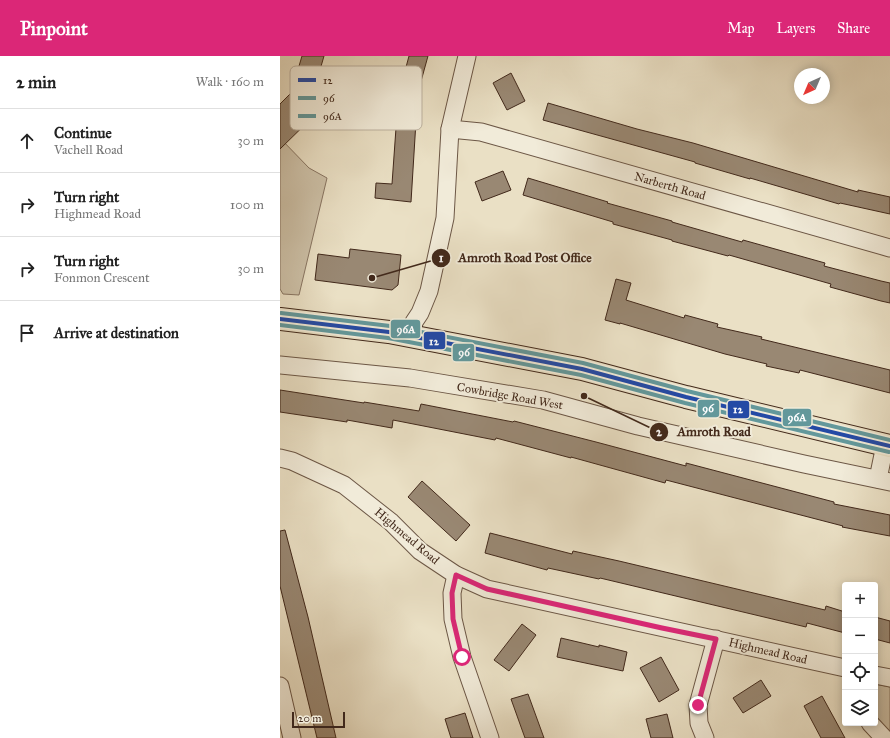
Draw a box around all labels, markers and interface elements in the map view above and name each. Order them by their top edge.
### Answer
text: Pinpoint [20,17,88,40]
text: Map [727,20,755,37]
text: Layers [777,20,815,37]
text: Share [837,20,870,37]
legend [290,66,422,130]
north arrow [794,68,830,104]
text: 2 min [16,72,56,93]
text: Walk · 160 m [196,74,264,90]
text: 12 [323,74,333,87]
text: 96 [323,92,335,105]
text: 96A [323,110,343,123]
text: Continue [54,124,112,142]
icon: ahead [16,130,38,152]
text: 30 m [238,133,264,149]
text: Vachell Road [54,142,123,158]
street label: Narberth Road [633,169,707,203]
text: Turn right [54,188,119,206]
icon: right [16,194,38,216]
text: 100 m [230,197,264,213]
text: Highmead Road [54,206,141,222]
callout: Amroth Road Post Office [431,245,600,270]
text: Amroth Road Post Office [457,250,592,266]
text: 1 [439,251,444,265]
text: Turn right [54,252,119,270]
icon: right [16,258,38,280]
text: 30 m [238,261,264,277]
text: Fonmon Crescent [54,270,150,286]
line badge: 96A [390,319,421,339]
icon: arrive [16,322,38,344]
text: 96A [397,323,416,337]
text: Arrive at destination [54,324,179,342]
line badge: 12 [423,331,446,350]
text: 12 [429,335,439,348]
line badge: 96 [452,343,475,362]
text: 96 [458,346,471,360]
street label: Cowbridge Road West [456,380,565,413]
line badge: 96 [697,399,720,418]
line badge: 12 [727,400,750,419]
text: 96 [702,402,715,416]
text: 12 [733,403,743,416]
line badge: 96A [782,408,812,427]
text: 96A [788,411,807,425]
callout: Amroth Road [649,419,758,444]
text: Amroth Road [676,424,751,440]
text: 2 [656,425,663,439]
street label: Highmead Road [371,505,442,568]
map controls [842,582,878,726]
button: + [842,582,878,618]
button: − [842,618,878,654]
street label: Highmead Road [727,635,809,668]
route start [453,648,471,666]
button: locate [842,654,878,690]
button: layers [842,690,878,726]
route end [689,696,707,714]
scale bar [292,710,345,729]
text: 20 m [298,712,321,725]

